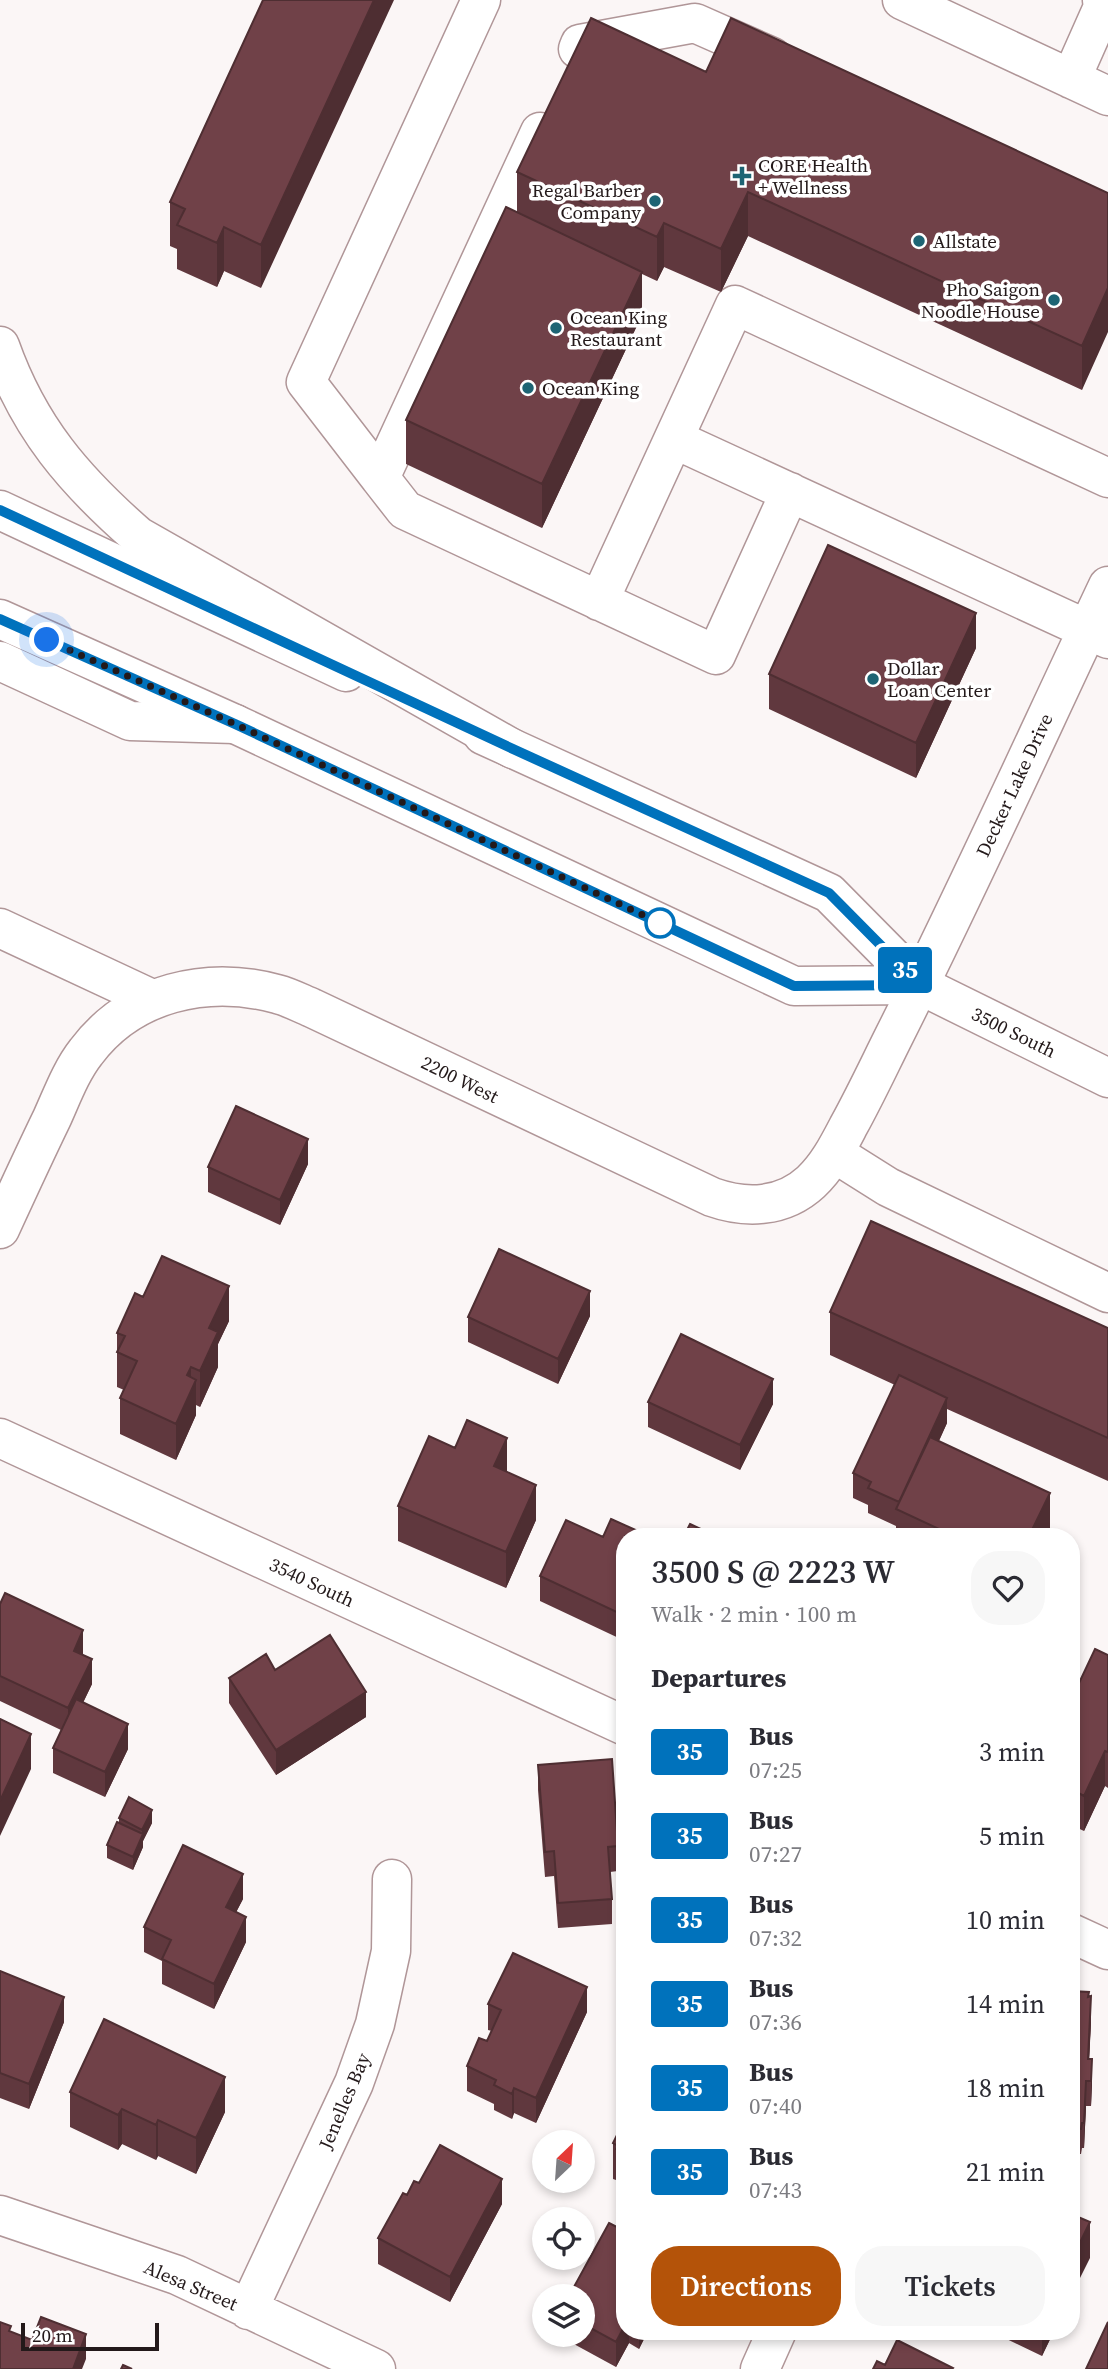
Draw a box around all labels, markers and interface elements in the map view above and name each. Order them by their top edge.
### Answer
place label: CORE Health + Wellness [758,152,868,200]
marker: CORE Health + Wellness [732,166,752,186]
place label: Regal Barber Company [532,177,641,225]
marker: Regal Barber Company [647,193,663,209]
place label: Allstate [933,228,997,254]
marker: Allstate [911,233,927,249]
place label: Pho Saigon Noodle House [921,276,1040,324]
marker: Pho Saigon Noodle House [1046,292,1062,308]
place label: Ocean King Restaurant [570,304,668,352]
marker: Ocean King Restaurant [548,320,564,336]
place label: Ocean King [542,375,640,401]
marker: Ocean King [520,380,536,396]
your location [29,622,64,657]
place label: Dollar Loan Center [887,655,991,703]
marker: Dollar Loan Center [865,671,881,687]
street label: Decker Lake Drive [969,709,1059,861]
unlabelled marker [645,908,675,938]
line badge: 35 [874,947,936,993]
text: 35 [892,953,918,986]
street label: 3500 South [967,1000,1061,1064]
street label: 2200 West [417,1049,504,1109]
text: 3500 S @ 2223 W [651,1549,895,1594]
street label: 3540 South [265,1551,359,1613]
button: heart [971,1551,1045,1625]
text: Walk · 2 min · 100 m [651,1598,857,1630]
text: Departures [651,1660,786,1696]
text: Bus [749,1718,793,1754]
text: 3 min [979,1734,1045,1770]
text: 35 [676,1735,703,1768]
text: 07:25 [749,1754,802,1786]
text: Bus [749,1802,793,1838]
text: 5 min [979,1818,1045,1854]
text: 35 [676,1819,703,1852]
text: 07:27 [749,1838,802,1870]
text: Bus [749,1886,793,1922]
text: 10 min [966,1902,1045,1938]
text: 35 [676,1903,703,1936]
text: 07:32 [749,1922,802,1954]
text: Bus [749,1970,793,2006]
text: 14 min [966,1986,1045,2022]
text: 35 [676,1987,703,2020]
text: 07:36 [749,2006,802,2038]
street label: Jenelles Bay [312,2049,376,2154]
text: Bus [749,2054,793,2090]
text: 18 min [966,2070,1045,2106]
text: 35 [676,2071,703,2104]
text: 07:40 [749,2090,802,2122]
north arrow [532,2130,595,2193]
map controls [532,2130,595,2347]
text: Bus [749,2138,793,2174]
text: 21 min [966,2154,1045,2190]
text: 35 [676,2155,703,2188]
text: 07:43 [749,2174,802,2206]
button: locate [532,2207,595,2270]
button: Directions [651,2246,841,2326]
button: Tickets [855,2246,1045,2326]
street label: Alesa Street [140,2254,243,2317]
button: layers [532,2284,595,2347]
scale bar [21,2320,159,2352]
text: 20 m [32,2322,73,2348]

